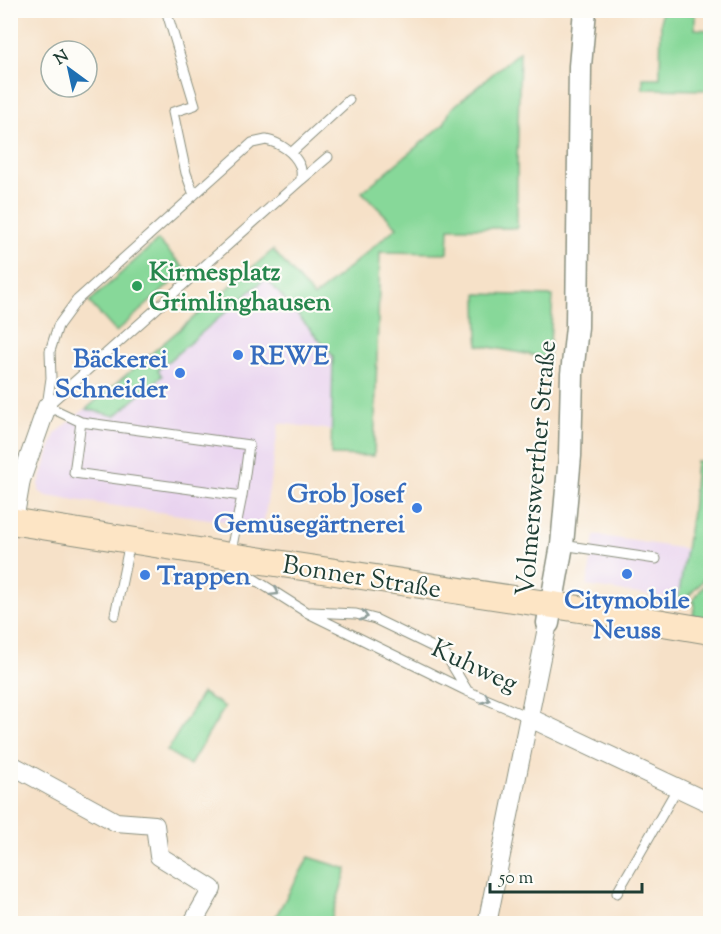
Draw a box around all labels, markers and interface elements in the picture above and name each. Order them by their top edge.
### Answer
north arrow [39,39,99,99]
text: N [51,45,74,72]
place label: Kirmesplatz Grimlinghausen [149,255,332,322]
marker: Kirmesplatz Grimlinghausen [130,279,144,293]
place label: REWE [250,339,329,376]
street label: Volmerswerther Straße [508,339,567,598]
place label: Bäckerei Schneider [55,342,169,409]
marker: REWE [231,348,245,362]
marker: Bäckerei Schneider [173,366,187,380]
place label: Grob Josef Gemüsegärtnerei [214,477,407,544]
marker: Grob Josef Gemüsegärtnerei [410,501,424,515]
street label: Bonner Straße [279,548,444,609]
place label: Trappen [157,559,251,596]
marker: Citymobile Neuss [620,567,634,581]
marker: Trappen [138,568,152,582]
place label: Citymobile Neuss [564,583,690,650]
one-way arrow [269,585,279,597]
one-way arrow [359,609,369,622]
street label: Kuhweg [425,631,523,703]
one-way arrow [480,692,491,704]
scale bar [490,856,642,894]
text: 50 m [498,866,534,892]

